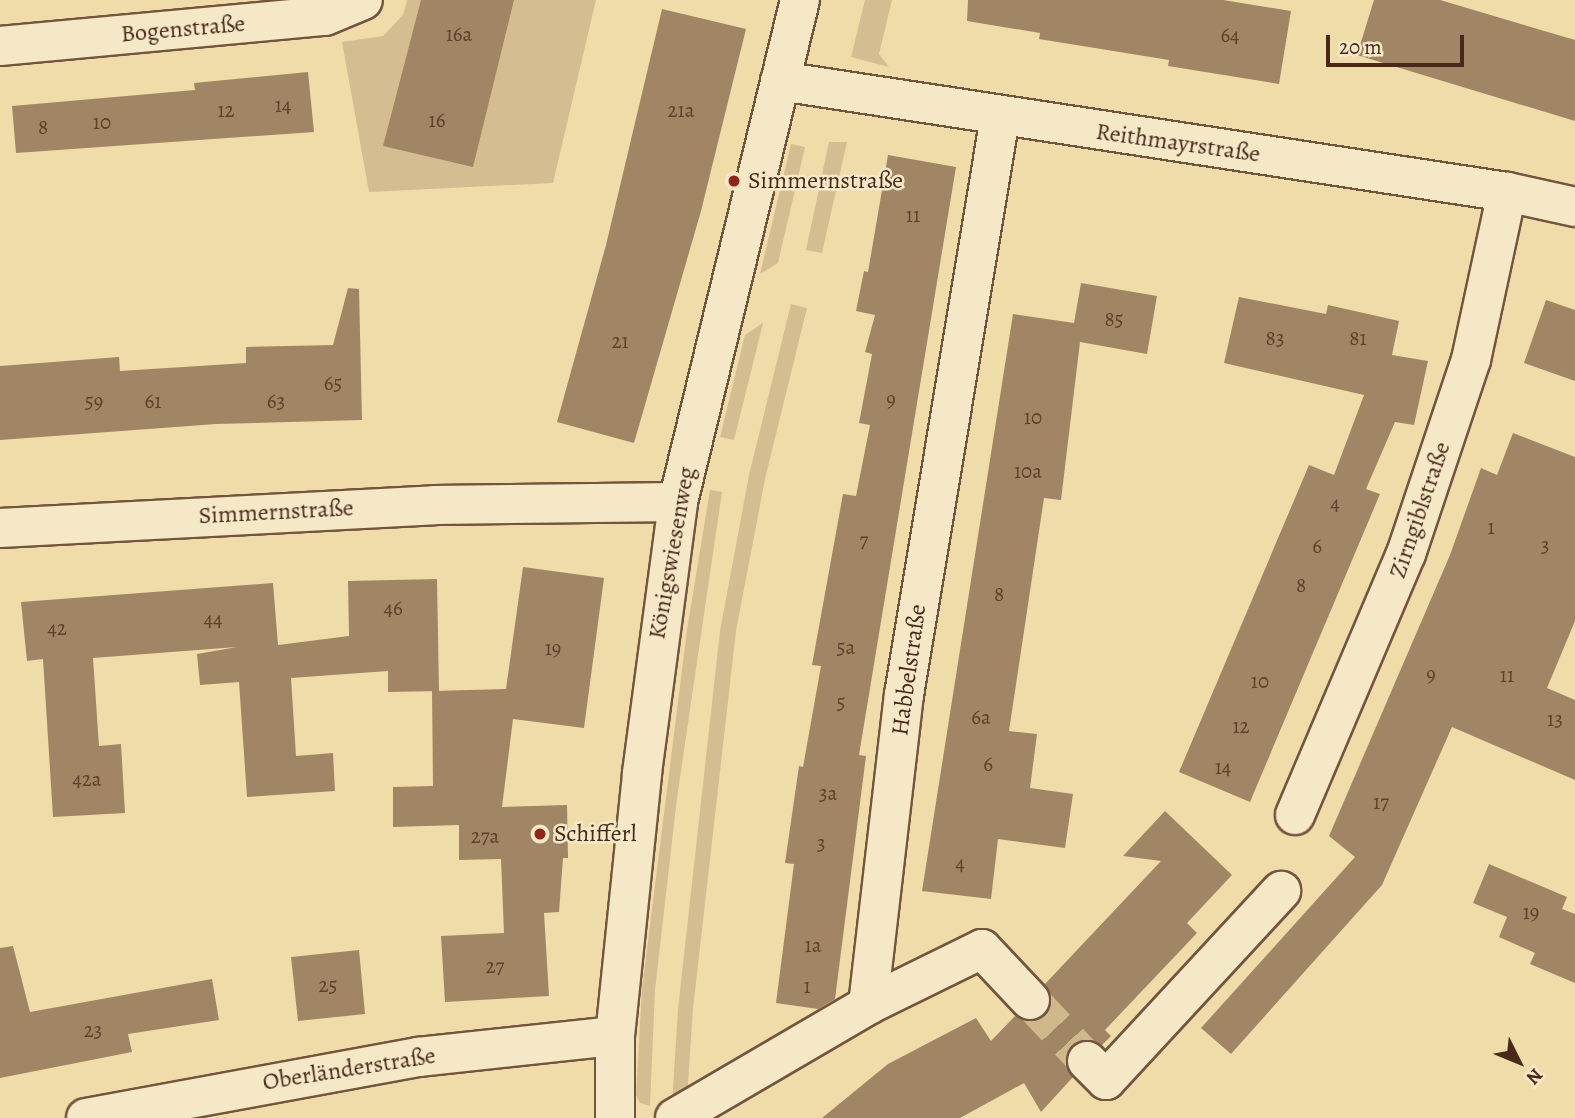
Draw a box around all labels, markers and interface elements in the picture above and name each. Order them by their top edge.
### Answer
street label: Bogenstraße [120,9,246,49]
house number: 16a [446,21,472,47]
scale bar [1330,21,1468,65]
house number: 64 [1220,22,1240,48]
text: 20 m [1339,33,1382,61]
house number: 14 [275,92,291,118]
house number: 12 [217,97,235,123]
house number: 21a [668,97,694,123]
house number: 16 [429,107,445,133]
house number: 10 [93,109,111,135]
house number: 8 [38,114,48,140]
street label: Reithmayrstraße [1094,117,1262,169]
place label: Simmernstraße [748,167,903,195]
marker: Simmernstraße [726,173,742,189]
house number: 11 [906,202,920,228]
house number: 85 [1104,306,1124,332]
house number: 83 [1266,325,1284,351]
house number: 81 [1349,325,1367,351]
house number: 21 [611,328,629,354]
house number: 65 [324,370,342,396]
house number: 9 [886,386,896,412]
house number: 59 [85,388,103,414]
house number: 61 [145,388,161,414]
house number: 63 [267,388,285,414]
house number: 10 [1024,404,1042,430]
street label: Zirngiblstraße [1383,438,1457,582]
house number: 10a [1014,458,1042,484]
street label: Königswiesenweg [643,465,701,641]
house number: 4 [1330,490,1340,516]
street label: Simmernstraße [198,494,354,530]
house number: 1 [1487,514,1495,540]
house number: 7 [860,527,868,553]
house number: 3 [1541,532,1549,558]
house number: 6 [1312,533,1322,559]
house number: 8 [1296,572,1306,598]
house number: 8 [994,581,1004,607]
house number: 46 [383,595,403,621]
street label: Habbelstraße [886,602,932,738]
house number: 44 [203,606,223,632]
house number: 42 [47,615,67,641]
house number: 5a [837,634,855,660]
house number: 19 [545,635,561,661]
house number: 9 [1426,661,1436,687]
house number: 11 [1500,662,1514,688]
house number: 10 [1251,668,1269,694]
house number: 5 [836,689,846,715]
house number: 6a [971,704,991,730]
house number: 13 [1547,706,1563,732]
house number: 12 [1232,713,1250,739]
house number: 6 [983,751,993,777]
house number: 14 [1215,754,1231,780]
house number: 42a [72,766,102,792]
house number: 3a [819,780,837,806]
house number: 17 [1373,789,1389,815]
place label: Schifferl [554,820,636,848]
house number: 27a [471,823,499,849]
marker: Schifferl [532,826,548,842]
house number: 3 [817,830,825,856]
house number: 4 [955,850,965,876]
house number: 19 [1523,899,1539,925]
house number: 1a [805,932,821,958]
house number: 27 [486,953,504,979]
house number: 25 [318,972,338,998]
house number: 1 [803,973,811,999]
house number: 23 [84,1017,102,1043]
north arrow [1484,1027,1554,1097]
street label: Oberländerstraße [261,1041,437,1097]
text: N [1520,1062,1549,1090]

